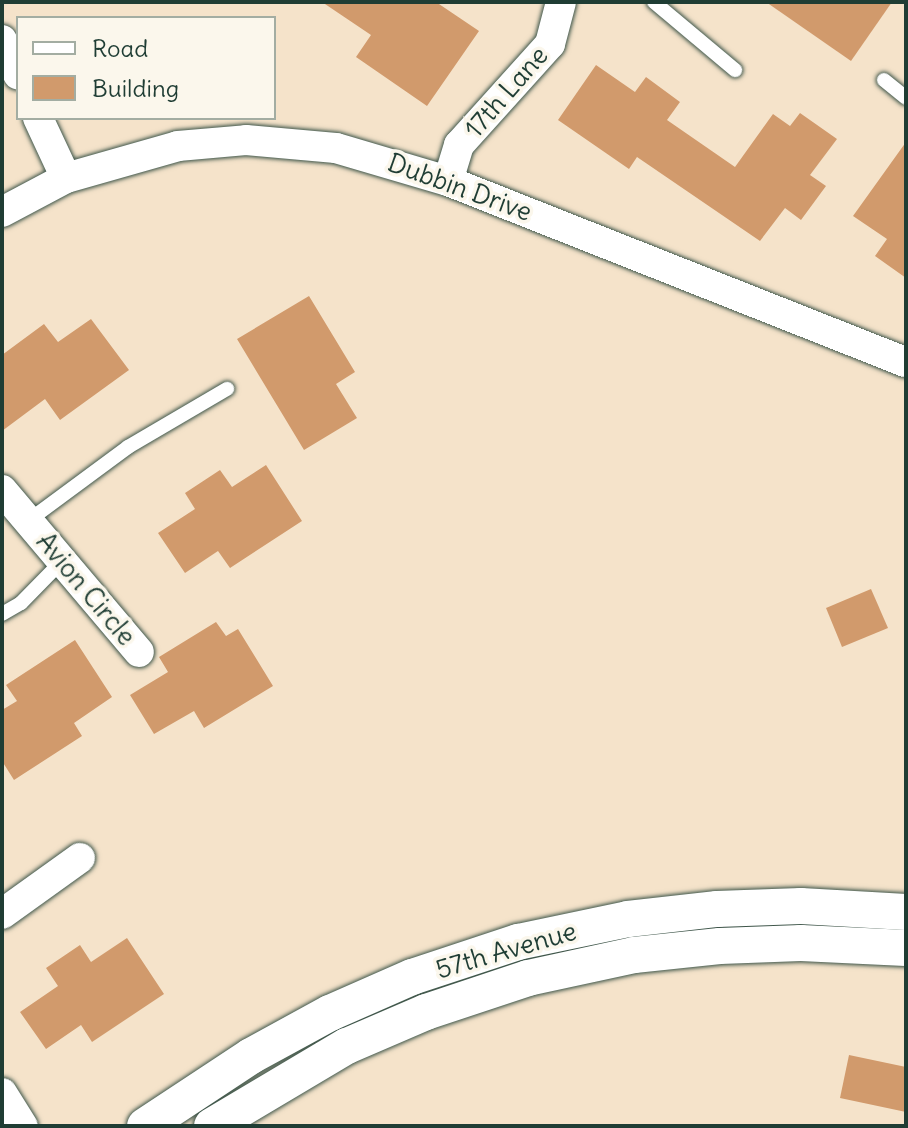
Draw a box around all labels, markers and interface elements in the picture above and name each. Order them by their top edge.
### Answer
legend [16,16,276,120]
text: Road [92,33,148,63]
street label: 17th Lane [458,40,554,144]
text: Building [92,73,179,103]
street label: Dubbin Drive [384,147,536,227]
street label: Avion Circle [30,526,142,652]
street label: 57th Avenue [432,915,580,985]

